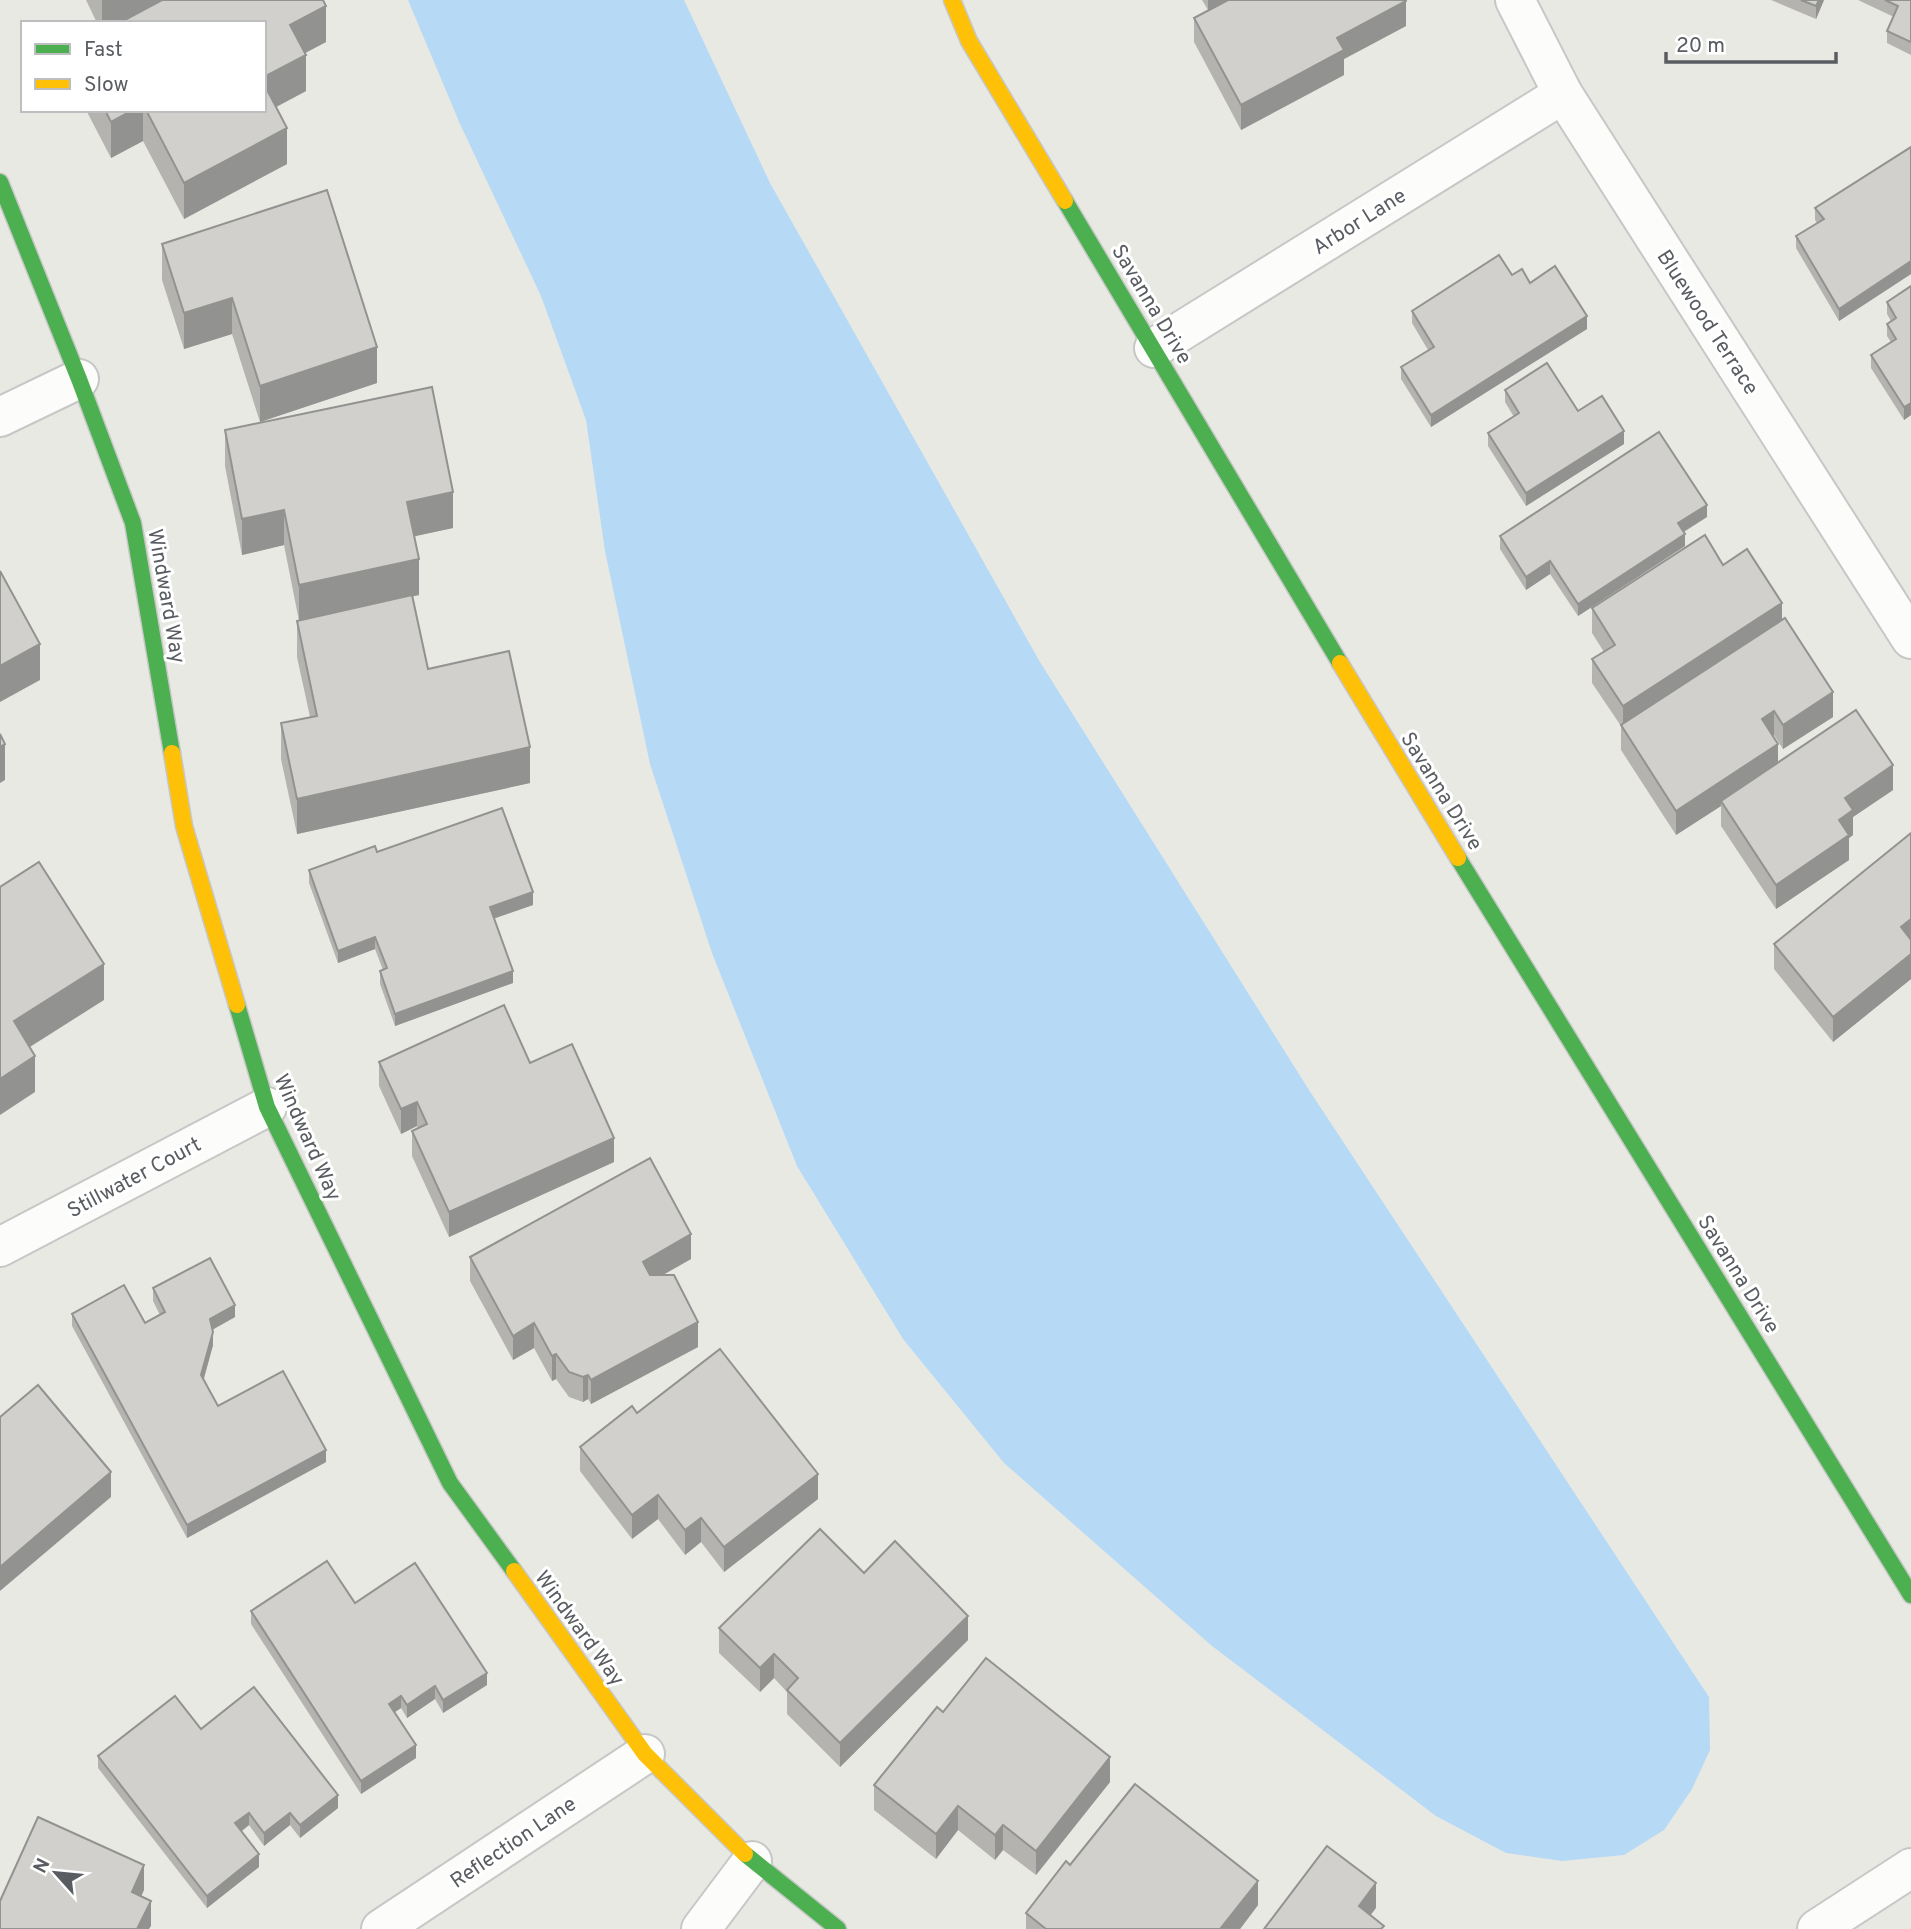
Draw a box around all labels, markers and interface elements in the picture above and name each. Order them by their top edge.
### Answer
legend [21,21,266,112]
scale bar [1666,21,1836,65]
text: 20 m [1676,33,1725,60]
text: Fast [84,37,123,64]
text: Slow [84,72,129,99]
street label: Arbor Lane [1308,183,1412,262]
street label: Savanna Drive [1104,240,1197,370]
street label: Bluewood Terrace [1650,245,1764,401]
street label: Windward Way [140,527,191,666]
street label: Savanna Drive [1394,727,1488,856]
street label: Windward Way [267,1070,347,1205]
street label: Stillwater Court [63,1132,206,1225]
street label: Savanna Drive [1691,1210,1785,1339]
street label: Windward Way [528,1566,630,1692]
street label: Reflection Lane [446,1791,582,1895]
north arrow [21,1838,91,1908]
text: N [29,1855,56,1878]

